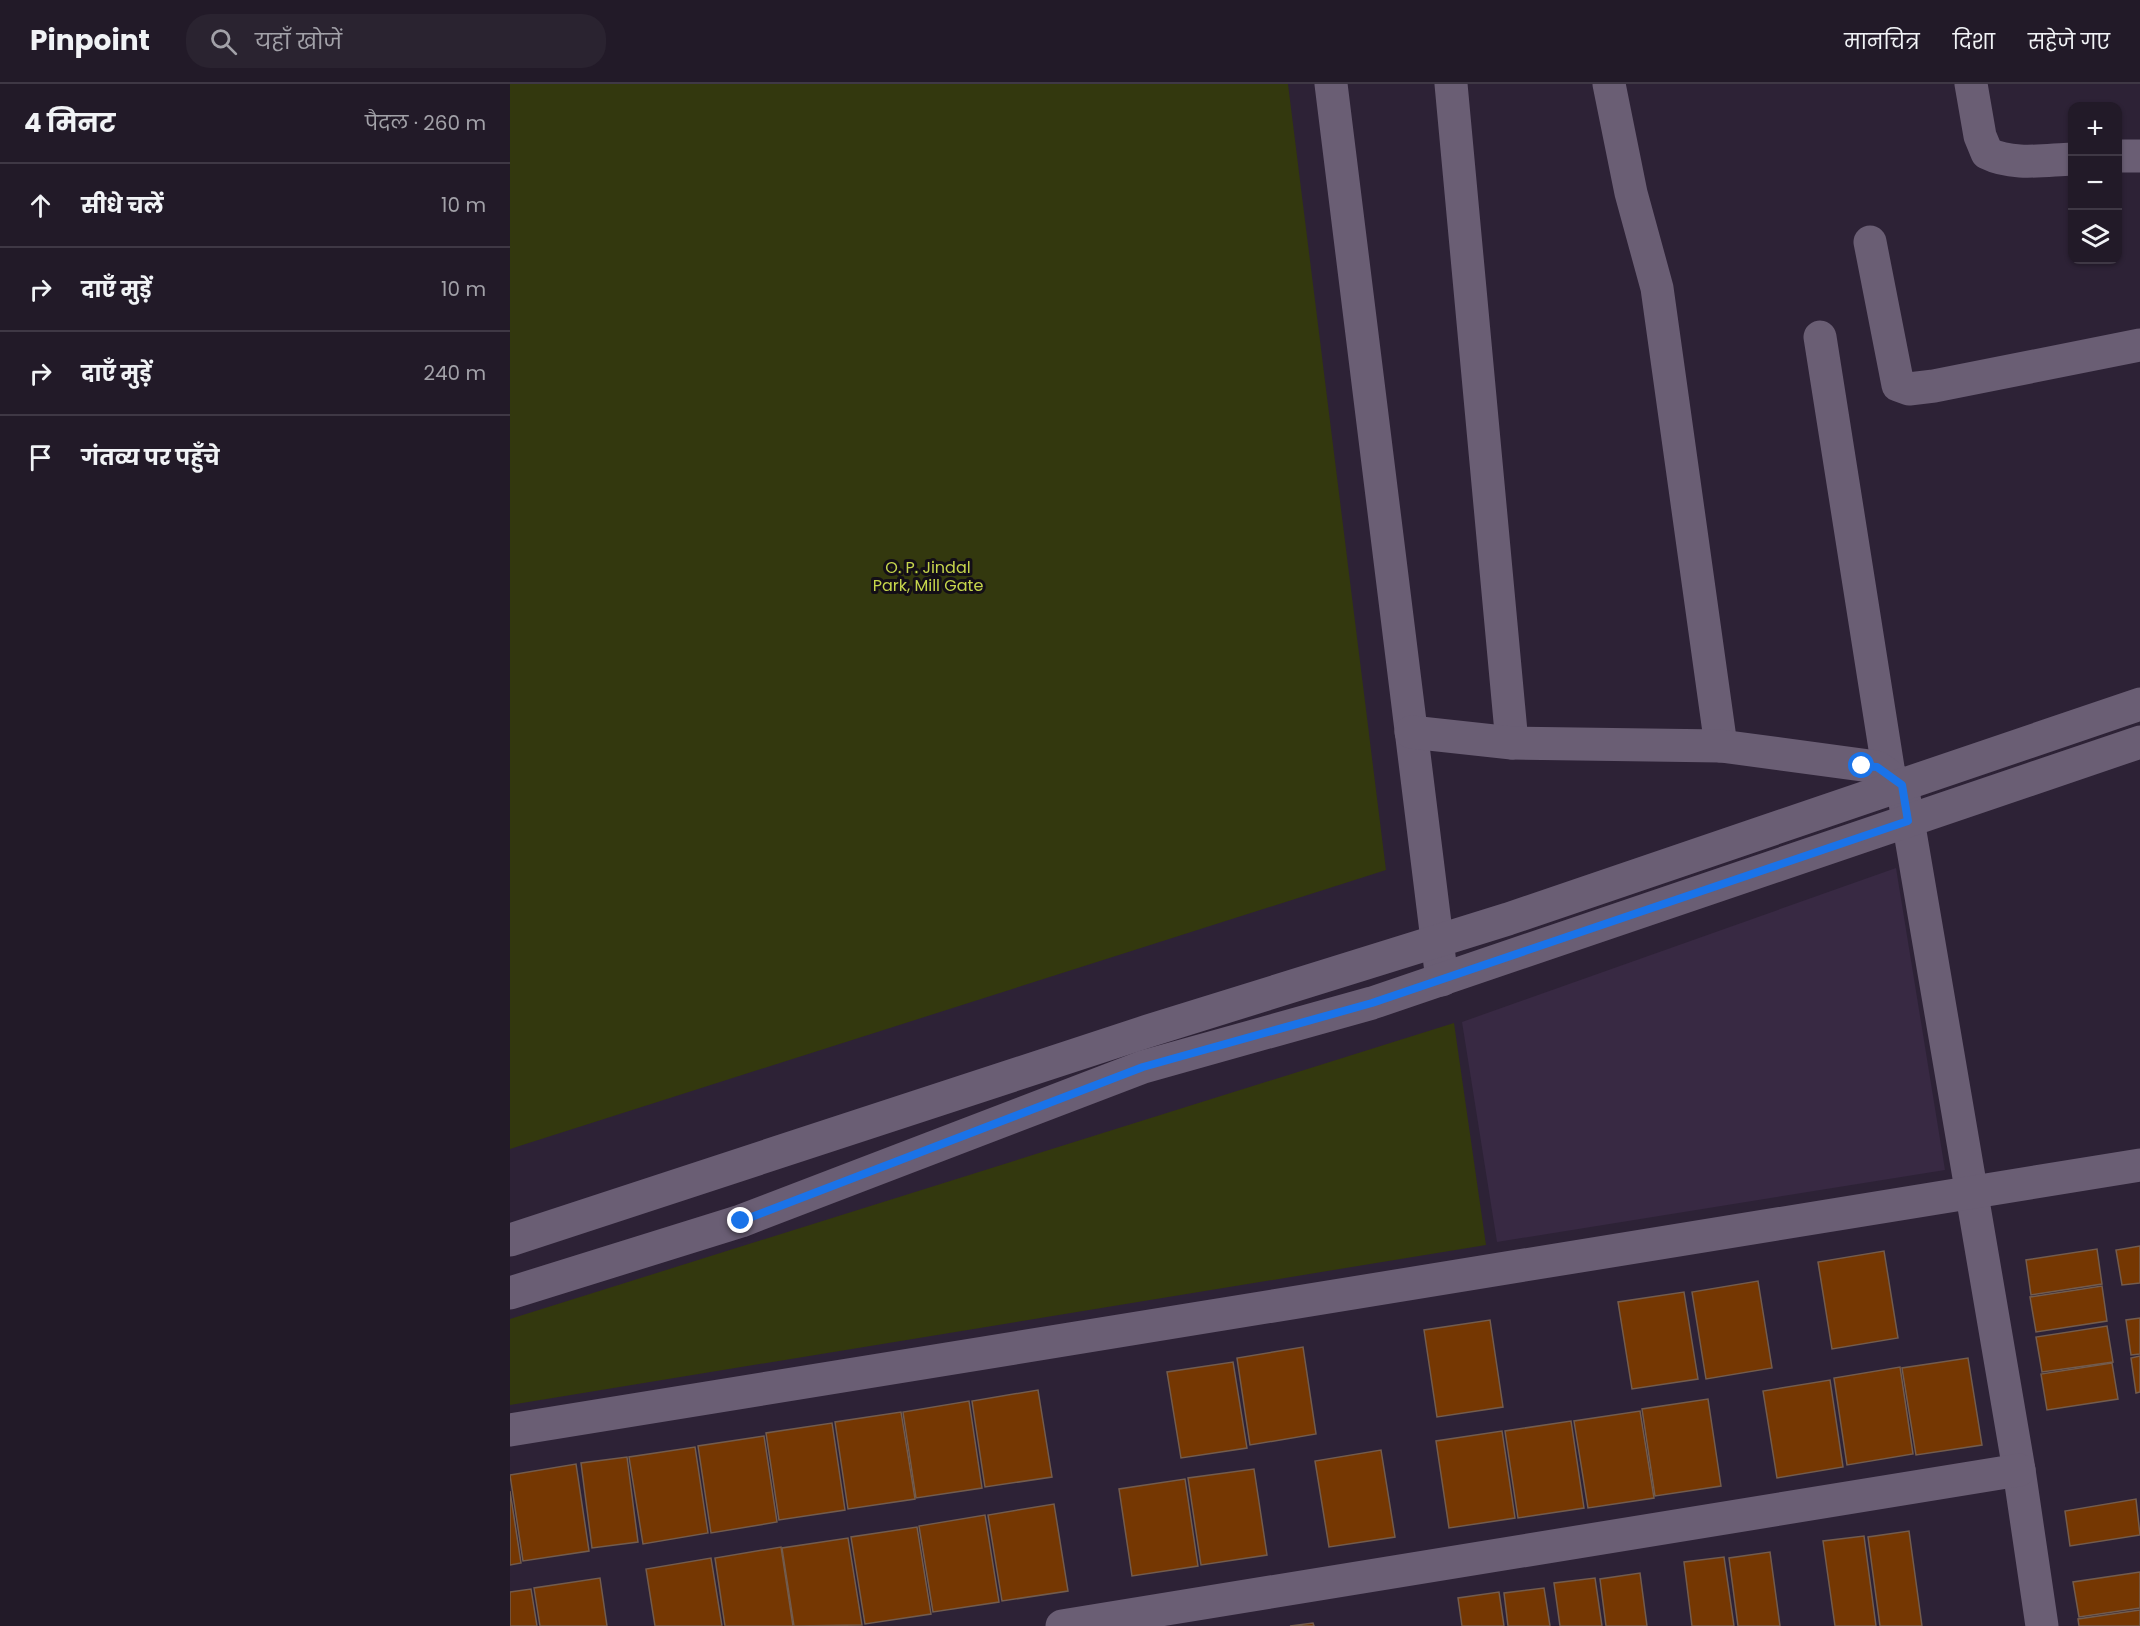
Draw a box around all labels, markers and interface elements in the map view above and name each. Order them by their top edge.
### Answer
search box [186,14,606,68]
text: Pinpoint [30,21,150,60]
icon: search [207,25,240,58]
text: यहाँ खोजें [255,26,342,57]
text: मानचित्र [1844,27,1920,56]
text: दिशा [1953,27,1995,56]
text: सहेजे गए [2028,27,2110,56]
map controls [2068,102,2122,264]
button: + [2068,102,2122,156]
text: 4 मिनट [24,105,116,141]
text: पैदल · 260 m [365,109,486,137]
button: − [2068,156,2122,210]
icon: ahead [24,189,57,222]
text: सीधे चलें [81,190,164,221]
text: 10 m [441,191,486,219]
button: layers [2068,210,2122,264]
icon: right [24,273,57,306]
text: दाएँ मुड़ें [81,274,152,305]
text: 10 m [441,275,486,303]
icon: right [24,357,57,390]
text: दाएँ मुड़ें [81,358,152,389]
text: 240 m [423,359,486,387]
icon: arrive [24,441,57,474]
text: गंतव्य पर पहुँचे [81,442,220,473]
park label: O. P. Jindal Park, Mill Gate [873,556,983,597]
route start [1848,752,1874,778]
route end [727,1207,753,1233]

